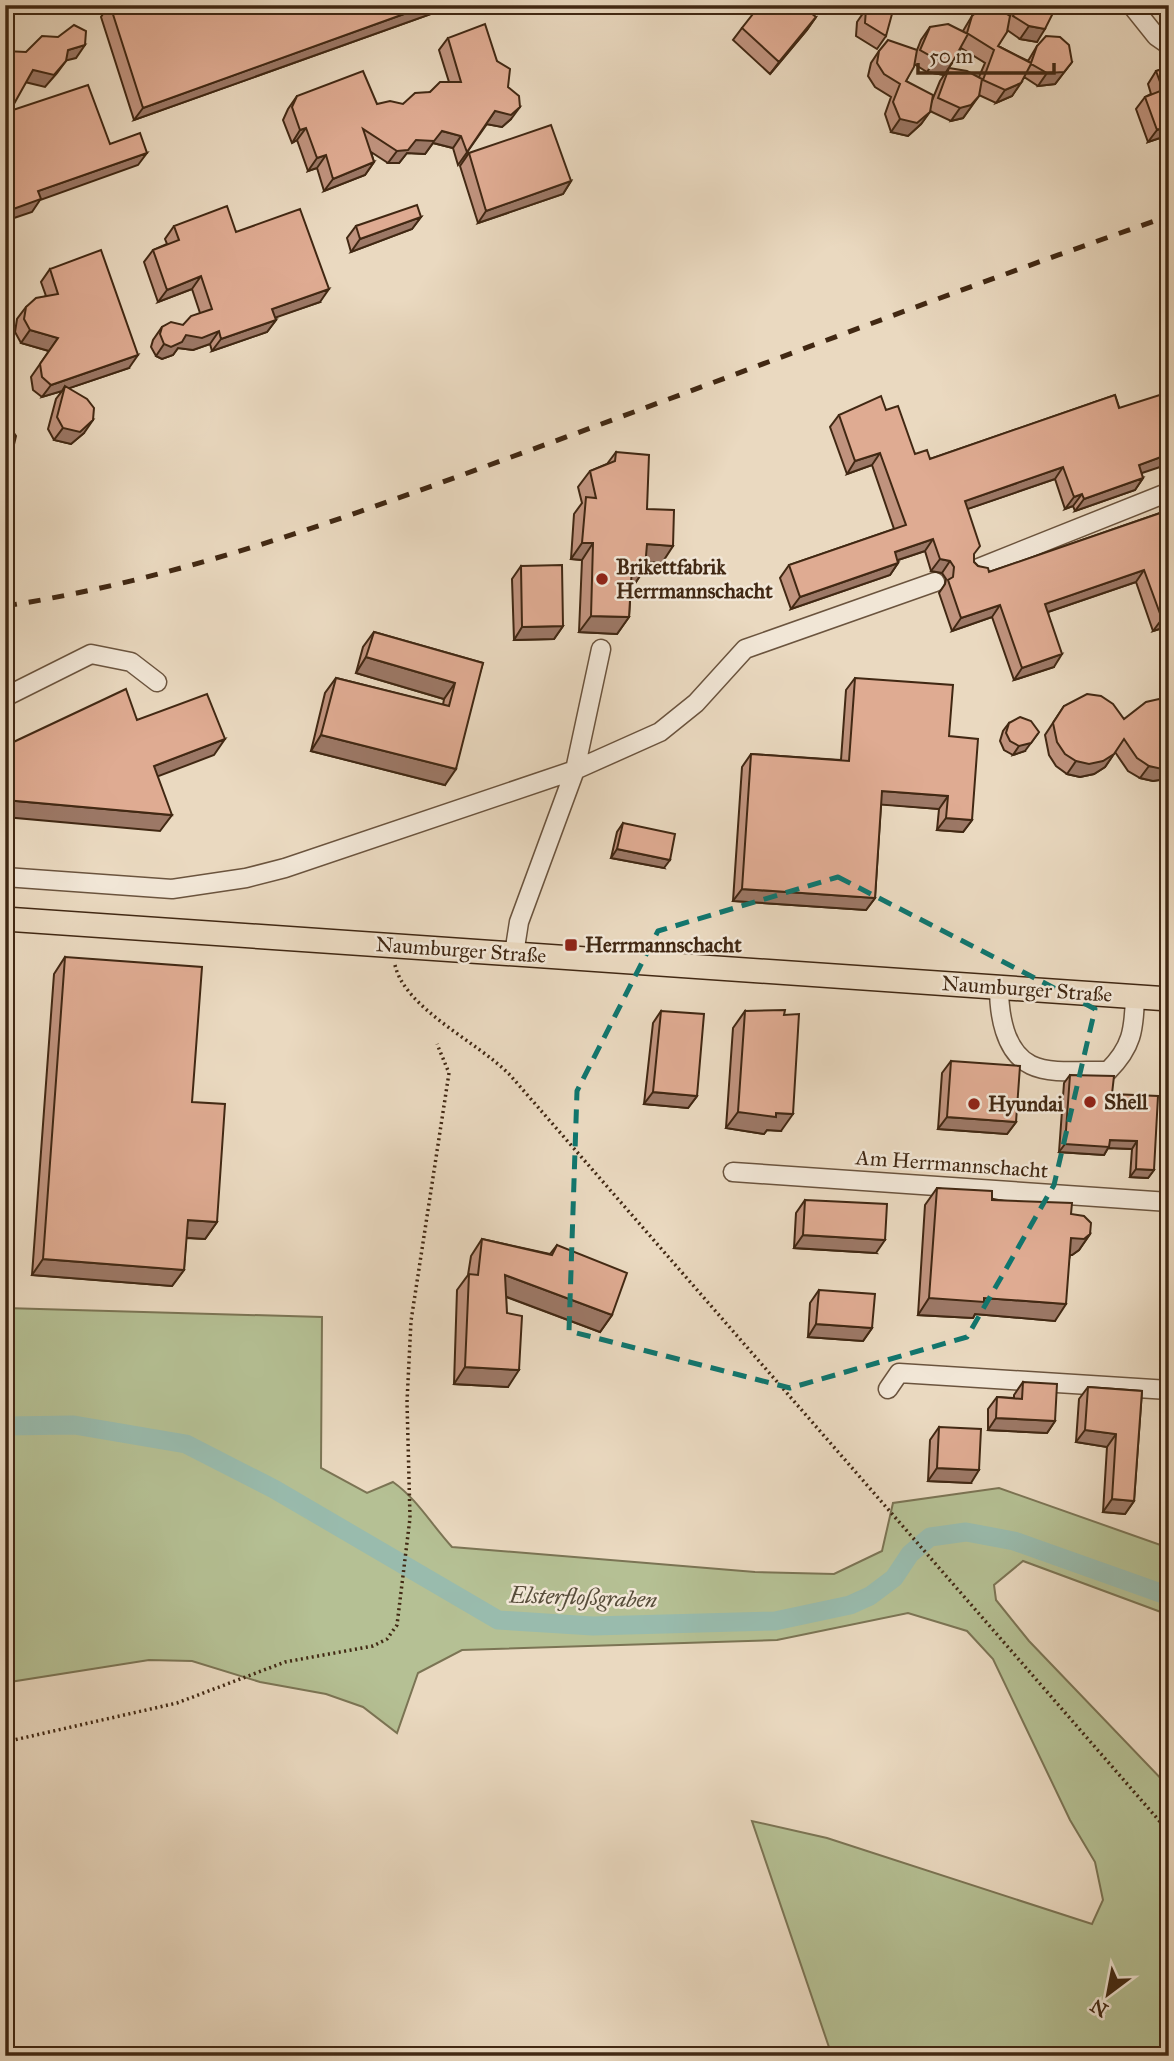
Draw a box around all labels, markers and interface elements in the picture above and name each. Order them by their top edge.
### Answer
scale bar [918,32,1055,76]
text: 50 m [929,43,974,69]
place label: Brikettfabrik Herrmannschacht [616,554,773,604]
marker: Brikettfabrik Herrmannschacht [594,571,610,587]
street label: Naumburger Straße [375,931,547,969]
place label: Herrmannschacht [585,932,742,958]
marker: Herrmannschacht [563,937,579,953]
street label: Naumburger Straße [941,970,1113,1008]
place label: Shell [1104,1089,1149,1115]
place label: Hyundai [988,1091,1063,1117]
marker: Shell [1082,1094,1098,1110]
marker: Hyundai [966,1096,982,1112]
street label: Am Herrmannschacht [854,1144,1050,1184]
water label: Elsterfloßgraben [507,1580,657,1616]
north arrow [1072,1960,1142,2030]
text: N [1086,1994,1112,2022]

